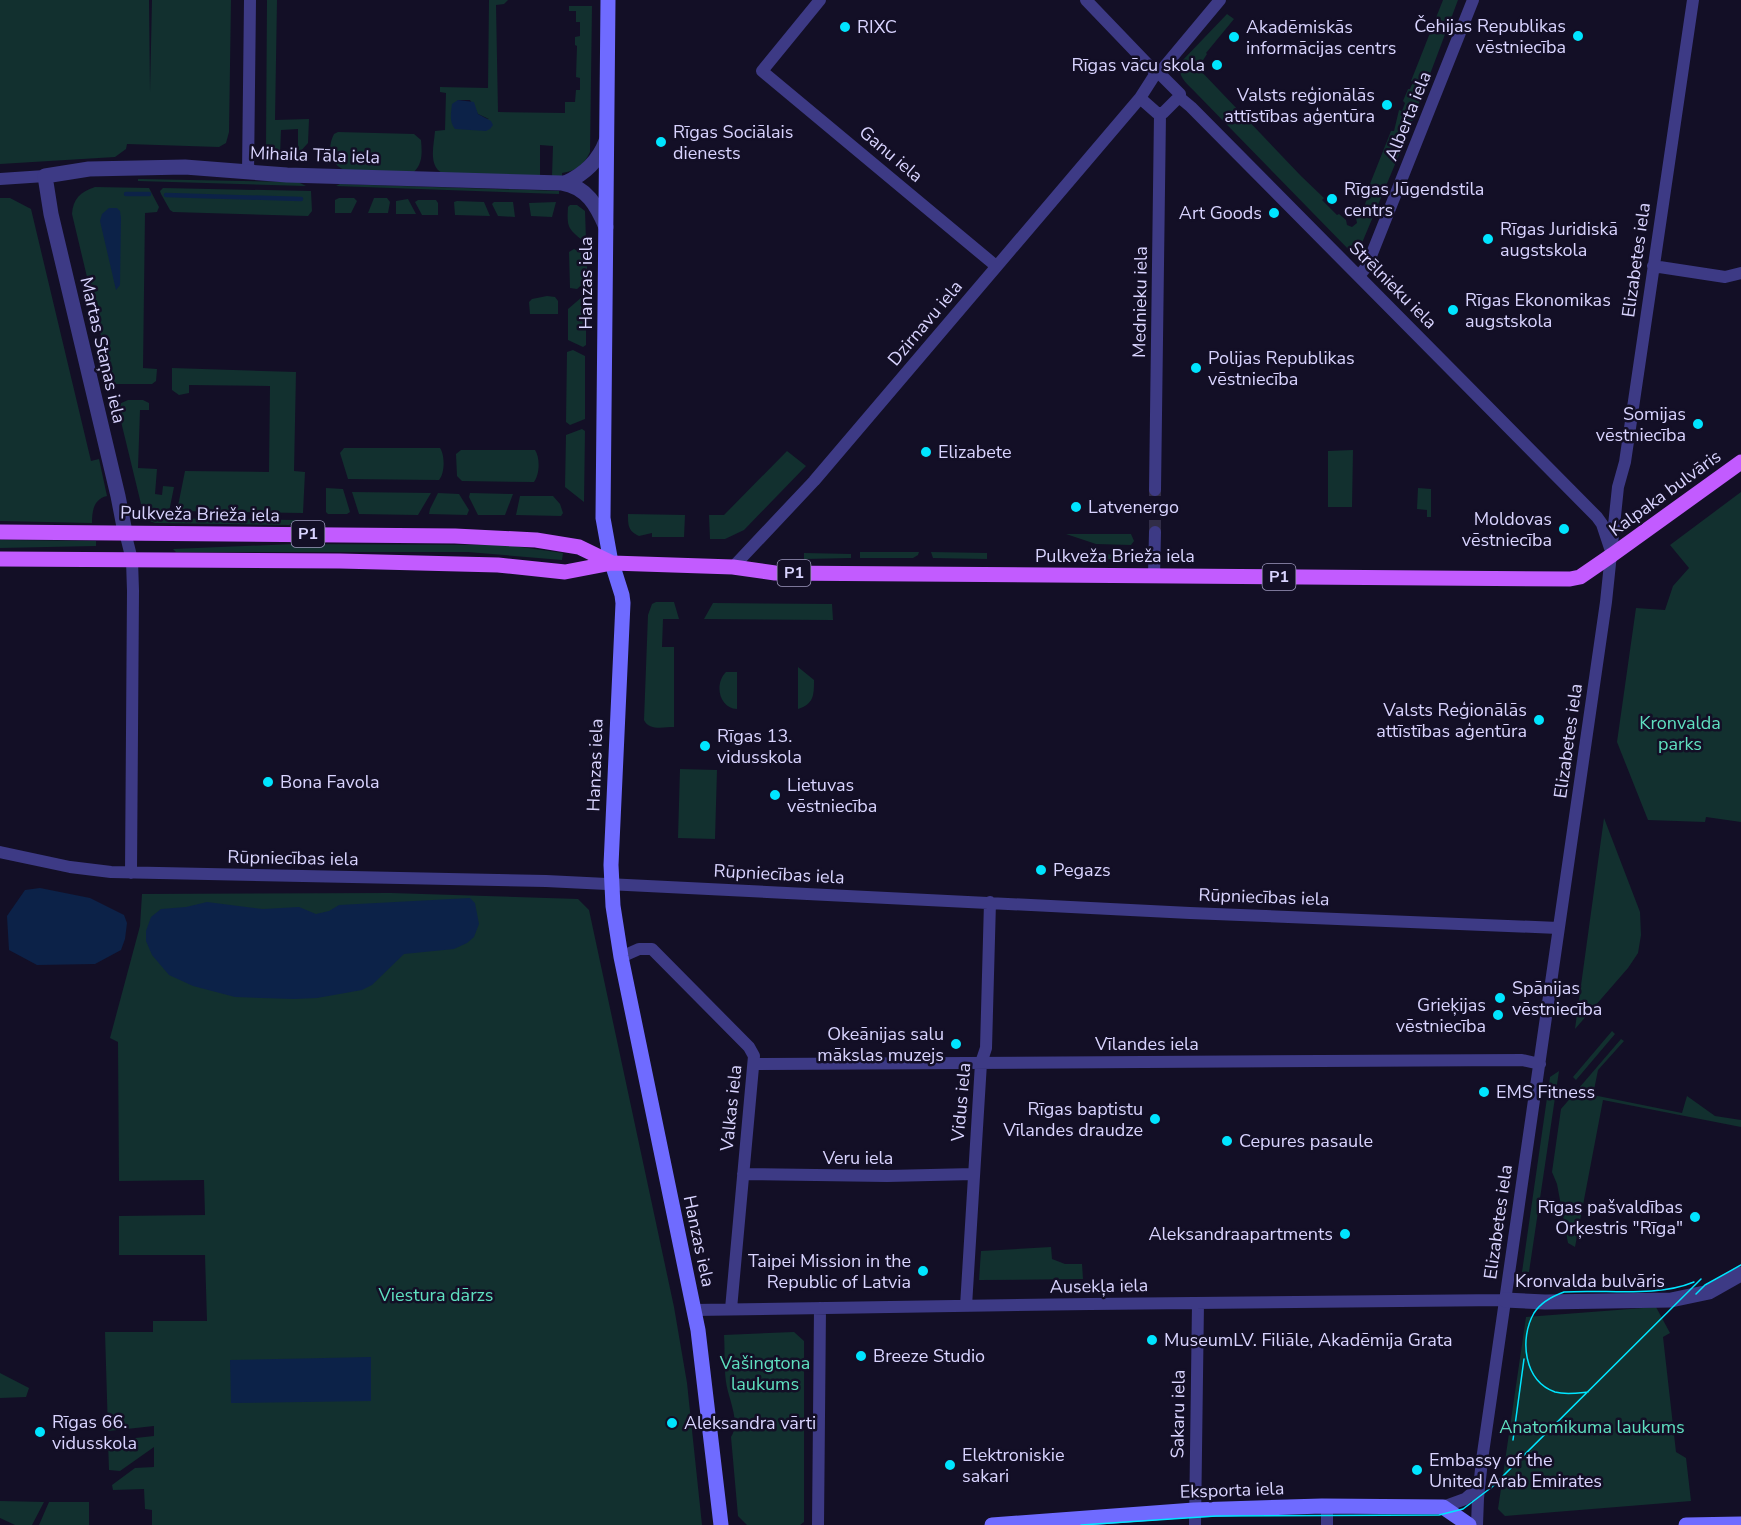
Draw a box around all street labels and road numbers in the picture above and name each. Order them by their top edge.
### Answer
street label: Alberta iela [1379,68,1437,164]
street label: Ganu iela [854,120,928,188]
street label: Mihaila Tāla iela [250,141,380,169]
street label: Elizabetes iela [1616,201,1656,319]
street label: Hanzas iela [574,236,598,330]
street label: Strēlnieku iela [1344,236,1442,334]
street label: Mednieku iela [1127,246,1153,358]
street label: Martas Staņas iela [74,274,132,426]
street label: Dzirnavu iela [882,275,968,371]
street label: Kalpaka bulvāris [1604,444,1726,542]
street label: Pulkveža Brieža iela [120,501,280,527]
road number: P1 [292,521,324,547]
street label: Pulkveža Brieža iela [1035,544,1195,568]
road number: P1 [778,560,810,586]
road number: P1 [1262,564,1296,590]
street label: Elizabetes iela [1548,682,1588,800]
street label: Hanzas iela [581,718,609,812]
street label: Rūpniecības iela [227,845,359,871]
street label: Rūpniecības iela [713,859,845,889]
street label: Rūpniecības iela [1198,883,1330,911]
street label: Vīlandes iela [1094,1032,1199,1056]
street label: Vidus iela [946,1062,976,1143]
street label: Valkas iela [714,1064,747,1153]
street label: Veru iela [822,1146,893,1170]
street label: Elizabetes iela [1478,1163,1518,1281]
street label: Hanzas iela [678,1193,720,1289]
street label: Kronvalda bulvāris [1515,1269,1665,1293]
street label: Ausekļa iela [1050,1273,1148,1299]
street label: Sakaru iela [1165,1369,1191,1459]
street label: Eksporta iela [1179,1476,1285,1504]

